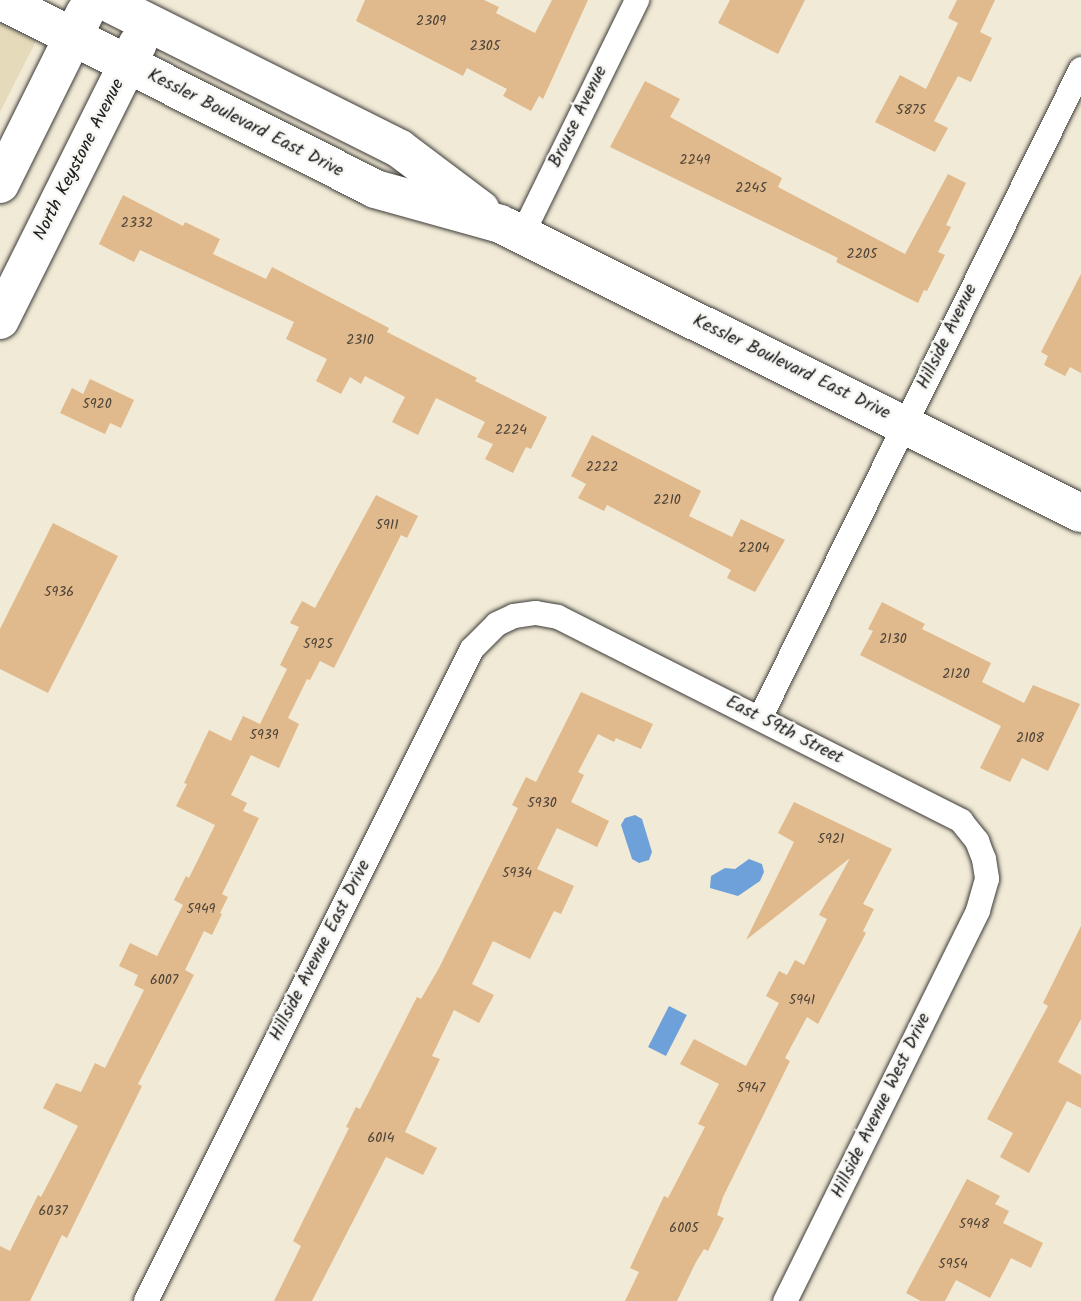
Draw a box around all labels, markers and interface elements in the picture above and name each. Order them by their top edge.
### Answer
house number: 2309 [416,13,446,29]
house number: 2305 [470,38,500,54]
street label: Brouse Avenue [545,63,613,171]
street label: Kessler Boulevard East Drive [143,65,347,183]
street label: North Keystone Avenue [30,76,130,244]
house number: 5875 [896,102,926,118]
house number: 2249 [680,152,710,168]
house number: 2245 [735,180,767,196]
house number: 2332 [121,215,153,231]
house number: 2205 [847,246,877,262]
street label: Hillside Avenue [913,281,983,393]
street label: Kessler Boulevard East Drive [689,311,893,425]
house number: 2310 [346,332,374,348]
house number: 5920 [82,396,112,412]
house number: 2224 [495,422,527,438]
house number: 2222 [586,459,618,475]
house number: 2210 [653,492,681,508]
house number: 5911 [375,517,399,533]
house number: 2204 [739,540,769,556]
house number: 5936 [44,584,74,600]
house number: 2130 [879,631,907,647]
house number: 5925 [303,636,333,652]
house number: 2120 [942,666,970,682]
street label: East 59th Street [722,692,846,770]
house number: 5939 [249,727,279,743]
house number: 2108 [1016,730,1044,746]
house number: 5930 [527,795,557,811]
house number: 5921 [818,831,844,847]
street label: Hillside Avenue East Drive [266,857,376,1045]
house number: 5934 [502,865,532,881]
house number: 5949 [187,901,215,917]
house number: 6007 [150,972,178,988]
house number: 5941 [789,992,815,1008]
street label: Hillside Avenue West Drive [828,1010,936,1202]
house number: 5947 [737,1080,765,1096]
house number: 6014 [368,1130,394,1146]
house number: 6037 [38,1203,68,1219]
house number: 5948 [959,1216,989,1232]
house number: 6005 [669,1220,699,1236]
house number: 5954 [938,1256,968,1272]

